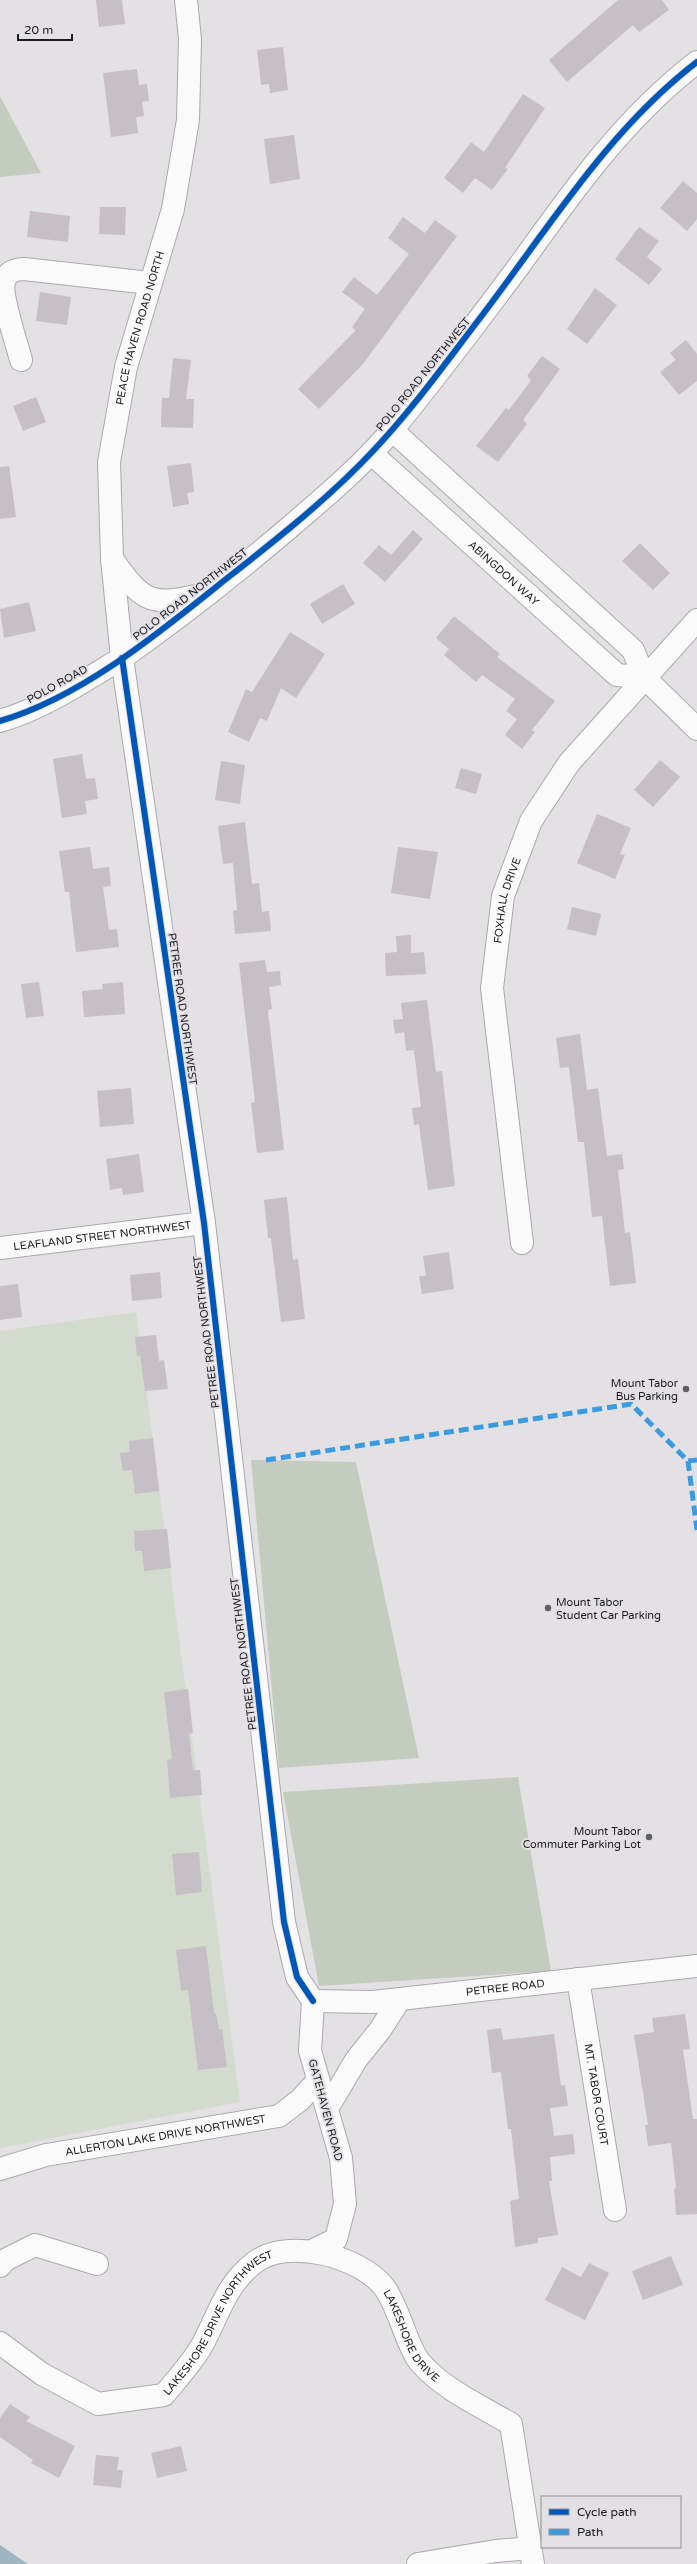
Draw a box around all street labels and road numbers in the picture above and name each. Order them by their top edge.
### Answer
street label: PEACE HAVEN ROAD NORTH [113,250,167,406]
street label: POLO ROAD NORTHWEST [374,315,473,434]
street label: ABINGDON WAY [466,538,542,609]
street label: POLO ROAD NORTHWEST [130,545,251,643]
street label: POLO ROAD [25,662,90,706]
street label: FOXHALL DRIVE [491,856,524,944]
street label: PETREE ROAD NORTHWEST [165,932,200,1086]
street label: LEAFLAND STREET NORTHWEST [13,1219,192,1253]
street label: PETREE ROAD NORTHWEST [191,1255,222,1409]
street label: PETREE ROAD NORTHWEST [228,1577,259,1731]
street label: PETREE ROAD [465,1977,545,1999]
street label: MT. TABOR COURT [581,2043,611,2147]
street label: GATEHAVEN ROAD [306,2058,345,2163]
street label: ALLERTON LAKE DRIVE NORTHWEST [64,2112,267,2159]
street label: LAKESHORE DRIVE NORTHWEST [161,2248,275,2398]
street label: LAKESHORE DRIVE [380,2287,442,2385]

